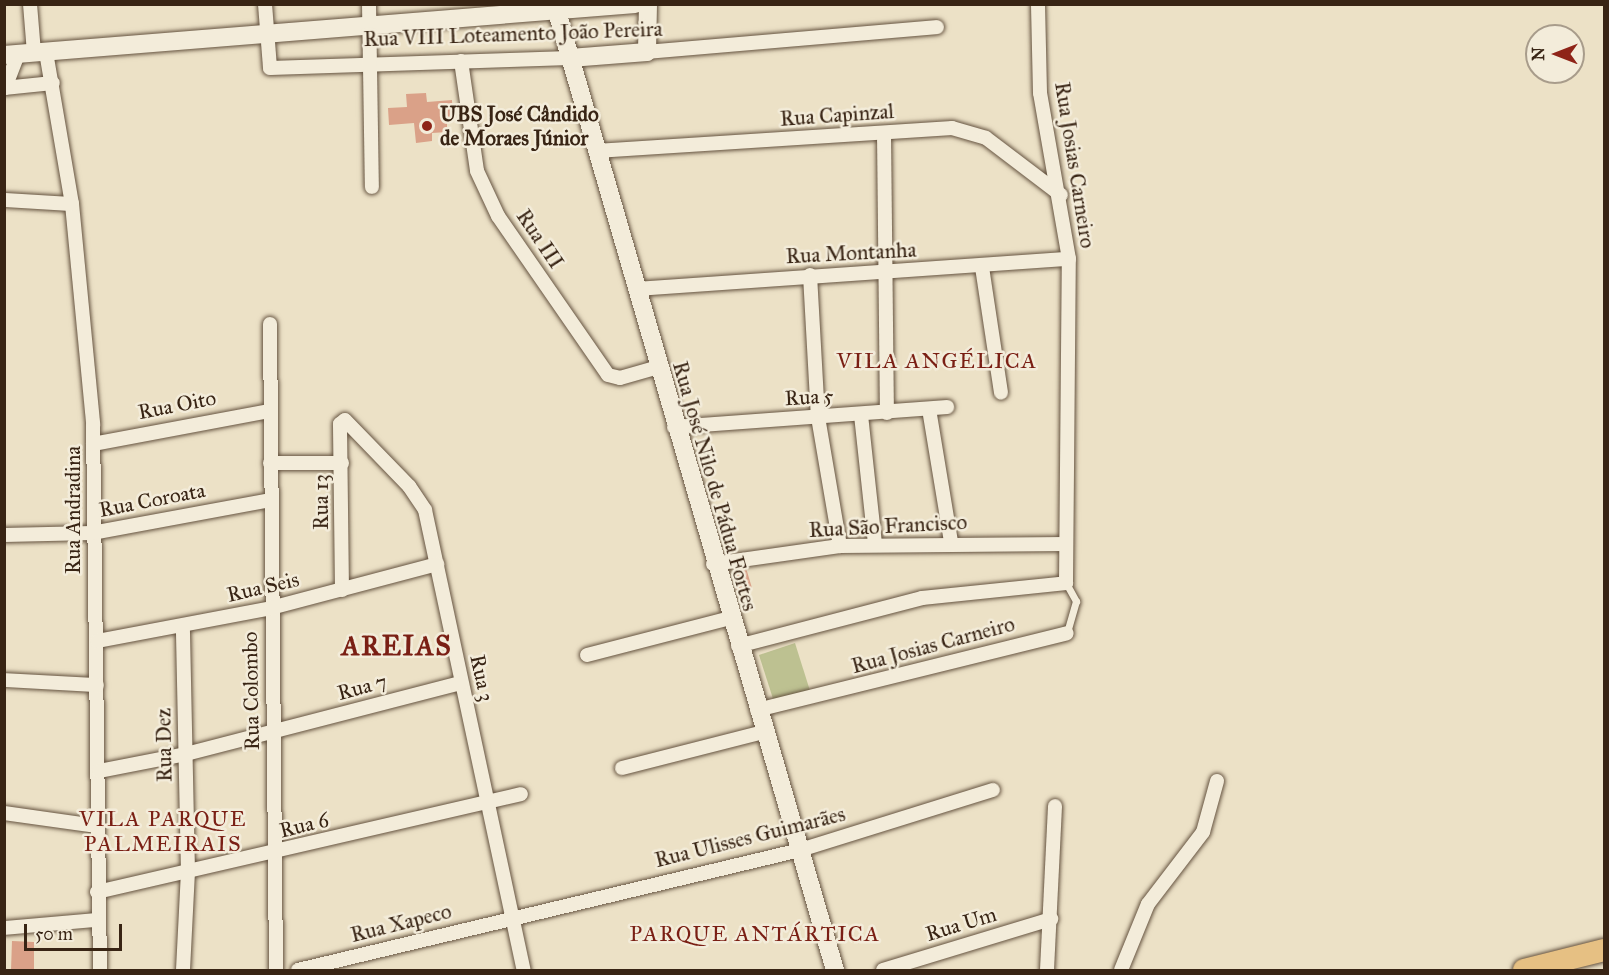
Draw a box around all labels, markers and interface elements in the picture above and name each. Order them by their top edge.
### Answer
street label: Rua VIII Loteamento João Pereira [363,16,663,52]
north arrow [1525,24,1585,84]
text: N [1529,47,1548,61]
street label: Rua Josias Carneiro [1049,80,1101,250]
street label: Rua Capinzal [779,98,895,132]
place label: UBS José Cândido de Moraes Júnior [440,101,599,151]
marker: UBS José Cândido de Moraes Júnior [418,117,436,135]
street label: Rua III [511,205,569,273]
street label: Rua Montanha [785,237,917,269]
district label: VILA ANGÉLICA [837,348,1037,374]
street label: Rua José Nilo de Pádua Fortes [667,358,763,614]
street label: Rua 5 [784,383,834,411]
street label: Rua Oito [136,385,218,425]
street label: Rua Andradina [60,446,86,574]
street label: Rua 13 [308,474,334,530]
street label: Rua Coroata [97,477,207,523]
street label: Rua São Francisco [808,509,968,543]
street label: Rua Seis [224,566,302,608]
street label: Rua Josias Carneiro [849,611,1017,679]
district label: AREIAS [342,630,452,662]
street label: Rua Colombo [237,631,265,751]
street label: Rua 3 [465,652,499,704]
street label: Rua 7 [334,668,390,706]
street label: Rua Dez [151,708,177,782]
street label: Rua Ulisses Guimarães [652,801,848,873]
district label: VILA PARQUE PALMEIRAIS [79,805,247,856]
street label: Rua 6 [277,807,331,843]
street label: Rua Xapeco [348,898,454,948]
street label: Rua Um [922,901,1000,947]
scale bar [27,912,124,950]
district label: PARQUE ANTÁRTICA [629,921,881,947]
text: 50 m [35,923,73,945]

